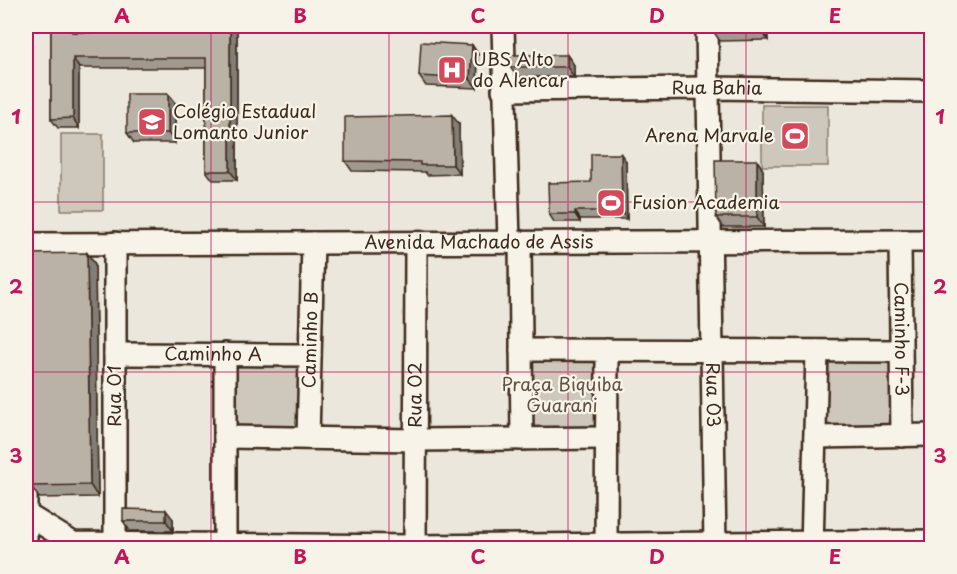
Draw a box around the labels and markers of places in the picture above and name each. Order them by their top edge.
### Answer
place label: UBS Alto do Alencar [473,45,568,93]
hospital icon: UBS Alto do Alencar [436,54,468,86]
place label: Colégio Estadual Lomanto Junior [173,97,316,145]
school or university icon: Colégio Estadual Lomanto Junior [136,106,168,138]
sports icon: Arena Marvale [779,120,811,152]
place label: Arena Marvale [645,121,774,148]
sports icon: Fusion Academia [595,187,627,219]
place label: Fusion Academia [632,188,779,215]

